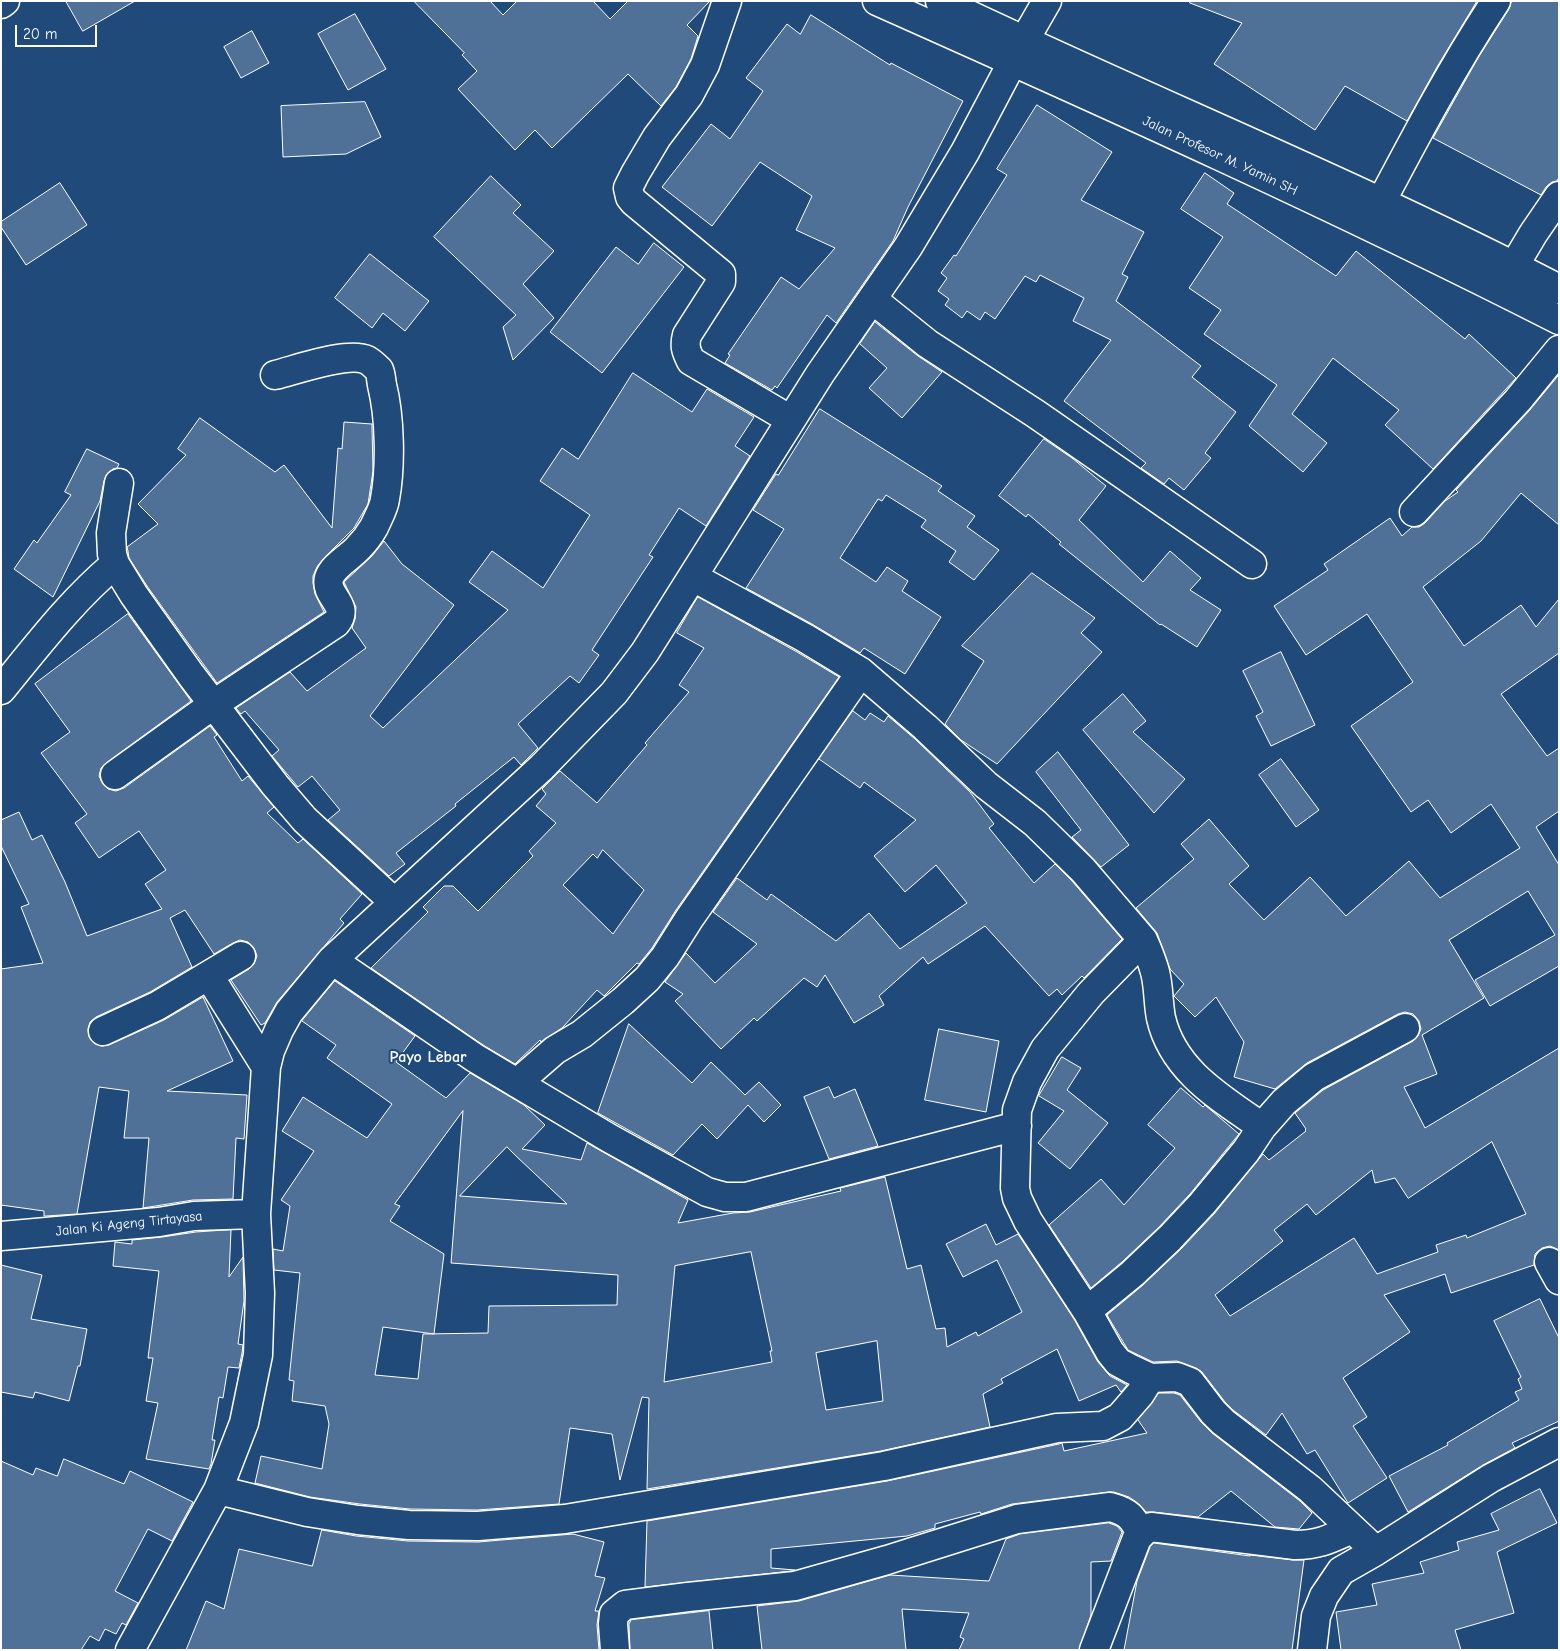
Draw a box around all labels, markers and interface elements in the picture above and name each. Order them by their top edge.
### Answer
scale bar [18,15,100,47]
text: 20 m [23,25,57,43]
street label: Jalan Profesor M. Yamin SH [1140,113,1300,199]
district label: Payo Lebar [389,1047,467,1067]
street label: Jalan Ki Ageng Tirtayasa [55,1208,203,1240]

